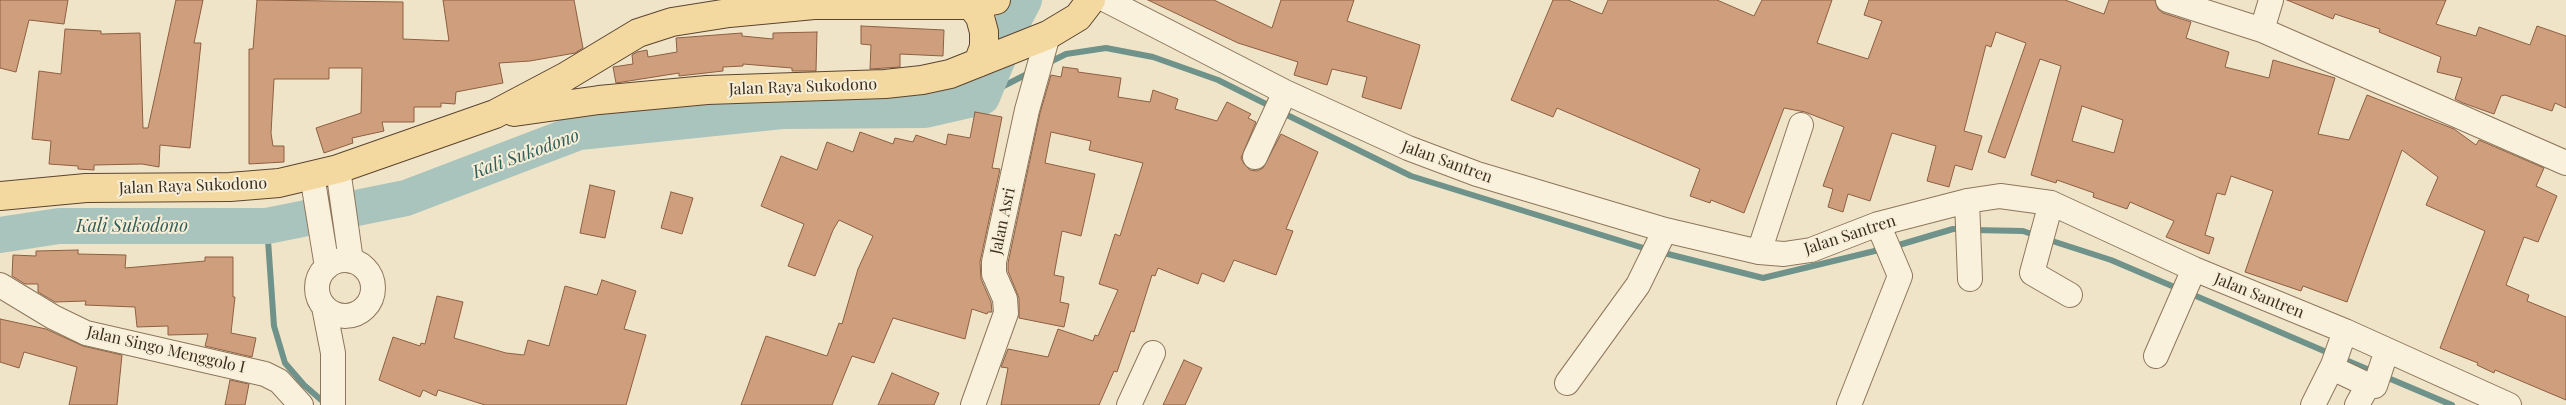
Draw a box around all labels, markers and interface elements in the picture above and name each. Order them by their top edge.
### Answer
street label: Jalan Raya Sukodono [728,75,878,99]
water label: Kali Sukodono [470,125,582,183]
street label: Jalan Santren [1399,137,1495,187]
street label: Jalan Raya Sukodono [118,174,268,198]
street label: Jalan Asri [987,186,1019,256]
street label: Jalan Santren [1802,211,1898,259]
water label: Kali Sukodono [76,215,188,237]
street label: Jalan Santren [2211,269,2307,323]
street label: Jalan Singo Menggolo I [85,322,247,378]

